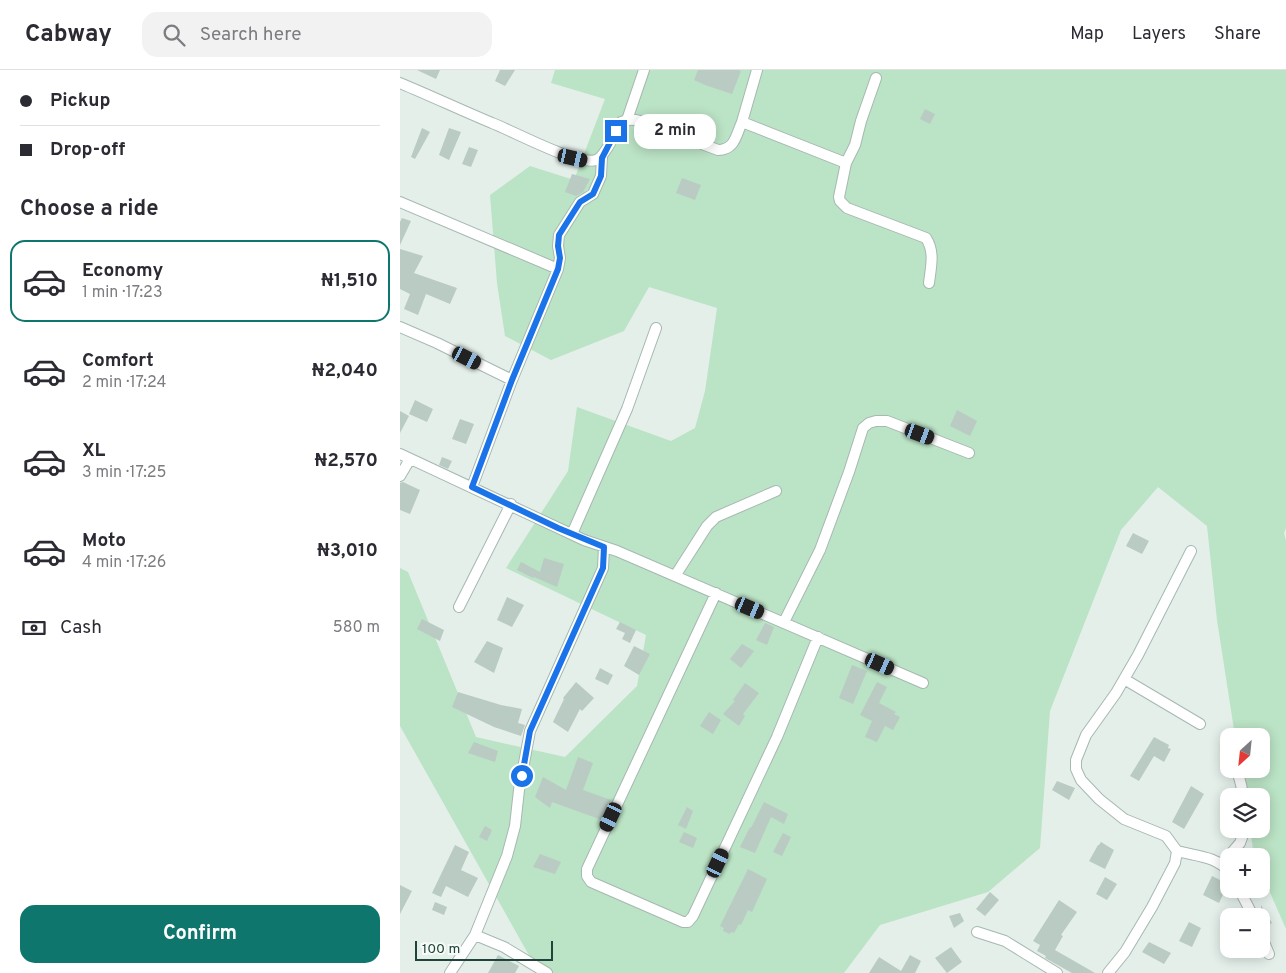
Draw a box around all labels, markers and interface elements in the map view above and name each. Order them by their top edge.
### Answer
search box [142,12,492,57]
text: Cabway [25,20,112,50]
icon: search [160,21,188,49]
text: Search here [200,23,301,47]
text: Map [1070,23,1104,46]
text: Layers [1132,23,1186,46]
text: Share [1214,23,1261,46]
text: Pickup [50,89,110,113]
callout: 2 min [634,114,716,148]
route end [605,120,627,142]
text: 2 min [654,121,696,141]
text: Drop-off [50,138,125,162]
car [556,147,589,169]
text: Choose a ride [20,196,158,223]
icon: car [22,259,67,304]
text: Economy [82,259,163,283]
text: ₦1,510 [321,269,378,293]
text: 1 min · 17:23 [82,283,163,303]
car [450,345,483,371]
icon: car [22,349,67,394]
text: Comfort [82,349,154,373]
text: ₦2,040 [312,359,378,383]
text: 2 min · 17:24 [82,373,166,393]
car [903,422,936,446]
icon: car [22,439,67,484]
text: XL [82,439,105,463]
text: ₦2,570 [315,449,378,473]
text: 3 min · 17:25 [82,463,166,483]
icon: car [22,529,67,574]
text: Moto [82,529,126,553]
text: ₦3,010 [317,539,378,563]
text: 4 min · 17:26 [82,553,166,573]
car [733,595,766,621]
icon: cash [20,614,48,642]
text: Cash [60,616,102,640]
text: 580 m [333,618,380,638]
car [863,651,896,677]
north arrow [1220,728,1270,778]
map controls [1220,728,1270,958]
route start [511,765,533,787]
button: layers [1220,788,1270,838]
car [597,800,624,834]
car [704,846,731,880]
button: + [1220,848,1270,898]
button: Confirm [20,905,380,963]
button: − [1220,908,1270,958]
scale bar [415,938,552,961]
text: 100 m [422,941,460,958]

